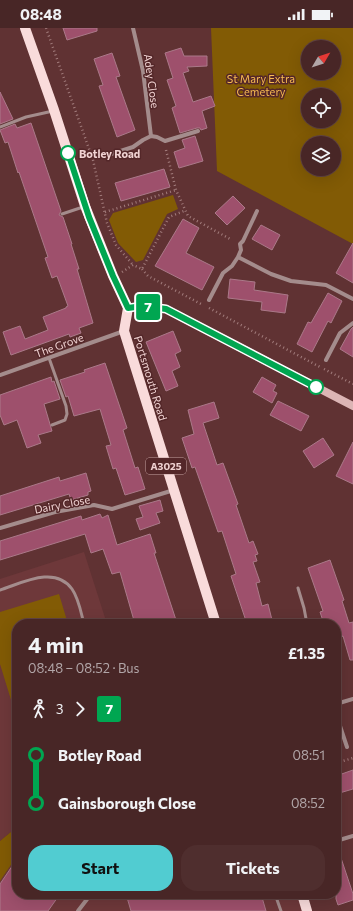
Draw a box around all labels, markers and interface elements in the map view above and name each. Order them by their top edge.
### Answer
text: 08:48 [20,5,62,23]
north arrow [301,40,341,80]
map controls [301,40,341,176]
street label: Adey Close [142,53,162,109]
park label: St Mary Extra Cemetery [227,72,295,98]
button: locate [301,88,341,128]
button: layers [301,136,341,176]
marker: Botley Road [60,145,76,161]
place label: Botley Road [79,147,140,160]
line badge: 7 [135,294,161,320]
text: 7 [144,298,152,315]
street label: The Grove [33,330,85,360]
street label: Portsmouth Road [132,334,170,422]
unlabelled marker [308,379,324,395]
road number: A3025 [146,458,186,474]
street label: Dairy Close [33,492,91,516]
text: 4 min [28,631,84,658]
text: £1.35 [288,644,325,662]
text: 08:48 – 08:52 · Bus [28,660,140,676]
icon: walk [28,698,50,720]
icon: forward [69,698,91,720]
text: 7 [105,700,113,717]
text: 3 [56,701,63,717]
text: Botley Road [58,746,142,764]
text: 08:51 [293,747,325,763]
text: Gainsborough Close [58,794,196,812]
text: 08:52 [291,795,325,811]
button: Start [28,845,173,891]
button: Tickets [181,845,325,891]

